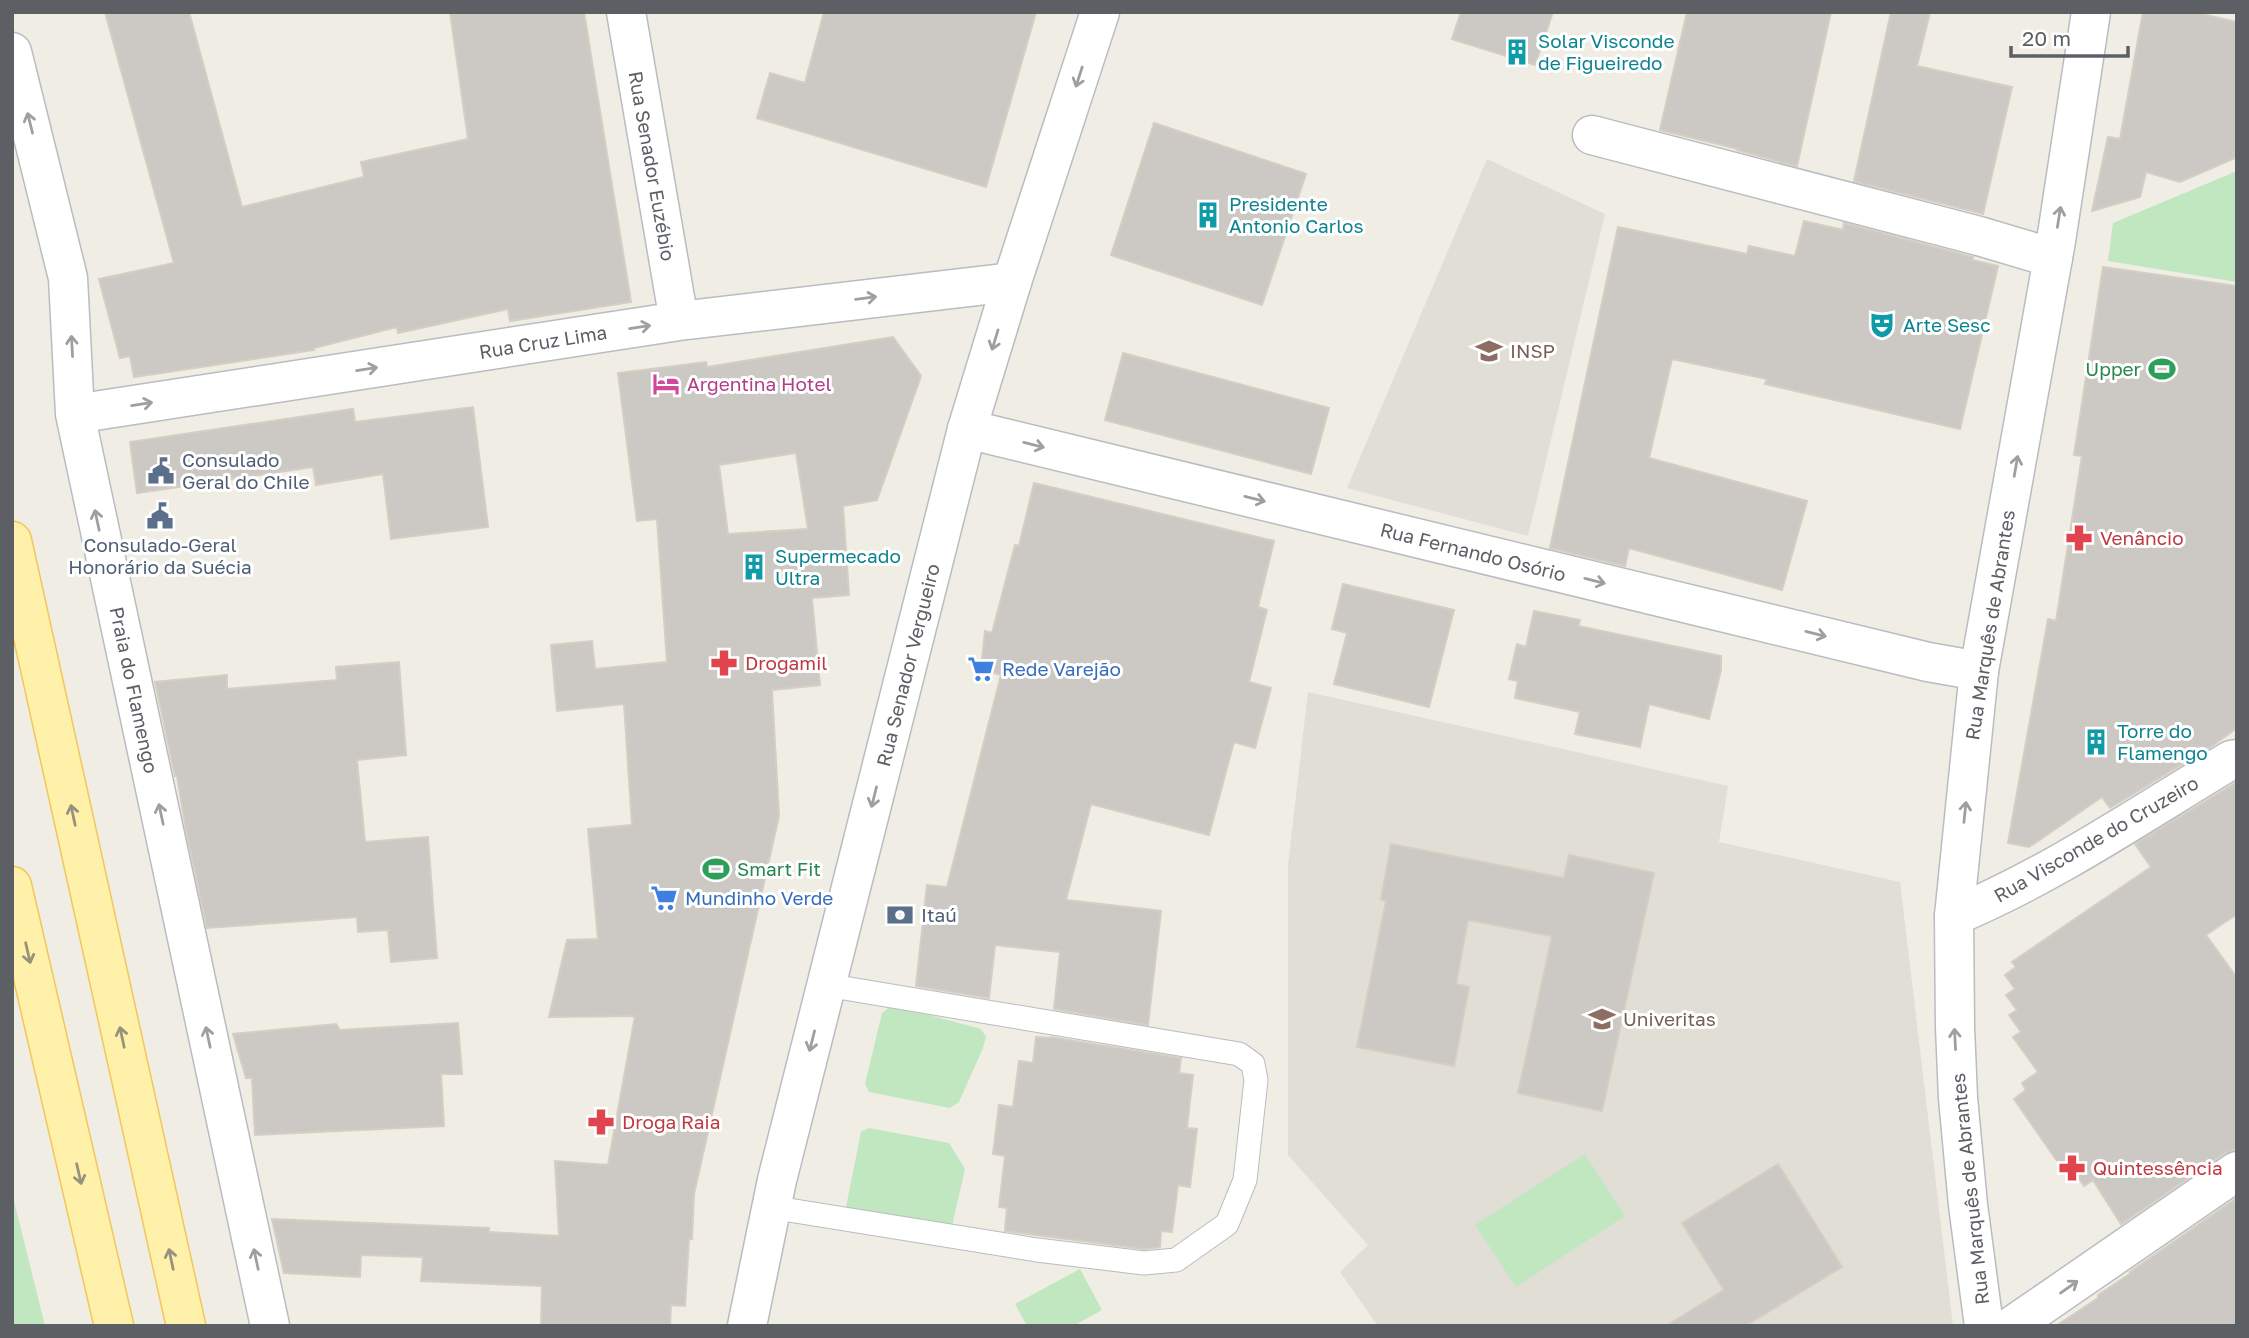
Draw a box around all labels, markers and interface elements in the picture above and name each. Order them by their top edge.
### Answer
scale bar [2011,14,2128,58]
text: 20 m [2022,25,2071,51]
place label: Solar Visconde de Figueiredo [1538,29,1675,74]
building icon: Solar Visconde de Figueiredo [1502,37,1532,67]
one-way arrow [1072,66,1084,88]
street label: Rua Senador Euzébio [624,69,681,263]
one-way arrow [23,112,36,135]
place label: Presidente Antonio Carlos [1229,192,1364,237]
building icon: Presidente Antonio Carlos [1193,200,1223,230]
one-way arrow [2053,207,2066,229]
one-way arrow [854,292,877,305]
theatre icon: Arte Sesc [1867,310,1897,340]
place label: Arte Sesc [1903,313,1991,336]
street label: Rua Cruz Lima [477,320,609,363]
one-way arrow [628,320,651,333]
one-way arrow [987,329,1000,351]
one-way arrow [65,335,78,358]
school or university icon: INSP [1474,336,1504,366]
place label: INSP [1510,339,1555,362]
sports icon: Upper [2147,354,2177,384]
place label: Upper [2085,357,2142,380]
one-way arrow [355,362,378,375]
hotel icon: Argentina Hotel [651,369,681,399]
place label: Argentina Hotel [687,372,832,395]
one-way arrow [130,397,153,410]
one-way arrow [1022,439,1044,452]
place label: Consulado Geral do Chile [182,448,310,493]
one-way arrow [2010,455,2023,478]
public building icon: Consulado Geral do Chile [146,456,176,486]
one-way arrow [1243,493,1266,506]
public building icon: Consulado-Geral Honorário da Suécia [145,501,175,531]
street label: Rua Marquês de Abrantes [1960,508,2019,742]
one-way arrow [90,509,104,532]
street label: Rua Fernando Osório [1378,517,1568,586]
pharmacy icon: Venâncio [2064,523,2094,553]
place label: Venâncio [2100,526,2184,549]
place label: Consulado-Geral Honorário da Suécia [68,533,252,578]
place label: Supermecado Ultra [775,544,901,589]
building icon: Supermecado Ultra [739,552,769,582]
street label: Rua Senador Vergueiro [871,561,944,769]
one-way arrow [1583,575,1606,588]
street label: Praia do Flamengo [106,605,163,775]
one-way arrow [1804,628,1827,642]
pharmacy icon: Drogamil [709,648,739,678]
place label: Drogamil [745,651,827,674]
supermarket icon: Rede Varejão [966,654,996,684]
place label: Rede Varejão [1002,657,1121,680]
place label: Torre do Flamengo [2117,719,2208,764]
building icon: Torre do Flamengo [2081,727,2111,757]
street label: Rua Visconde do Cruzeiro [1989,771,2202,907]
one-way arrow [867,785,880,808]
one-way arrow [1958,801,1971,824]
one-way arrow [153,803,167,826]
one-way arrow [65,804,79,827]
sports icon: Smart Fit [701,854,731,884]
place label: Smart Fit [737,857,821,880]
supermarket icon: Mundinho Verde [649,883,679,913]
place label: Mundinho Verde [685,886,833,909]
bank icon: Itaú [885,900,915,930]
place label: Itaú [921,903,957,926]
one-way arrow [21,941,35,964]
school or university icon: Univeritas [1587,1004,1617,1034]
place label: Univeritas [1623,1007,1716,1030]
one-way arrow [115,1026,128,1049]
one-way arrow [201,1026,215,1049]
one-way arrow [1949,1027,1962,1050]
one-way arrow [805,1030,818,1052]
street label: Rua Marquês de Abrantes [1946,1072,1993,1306]
pharmacy icon: Droga Raia [586,1107,616,1137]
place label: Droga Raia [622,1110,720,1133]
pharmacy icon: Quintessência [2057,1153,2087,1183]
place label: Quintessência [2093,1156,2223,1179]
one-way arrow [73,1162,86,1185]
one-way arrow [164,1248,177,1271]
one-way arrow [248,1248,262,1271]
one-way arrow [2059,1280,2078,1294]

